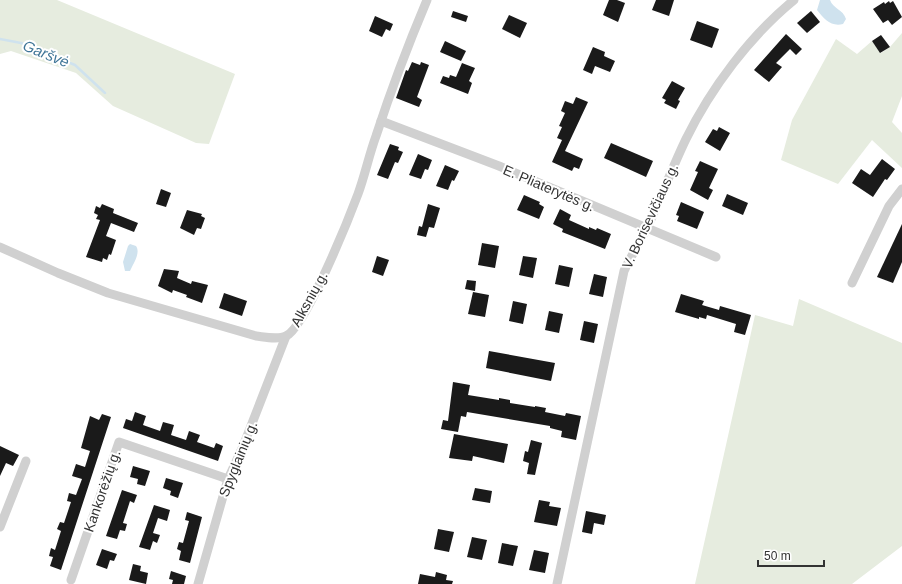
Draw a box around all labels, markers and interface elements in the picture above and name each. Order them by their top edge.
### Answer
water label: Garšvė [21,37,72,70]
street label: E. Pliaterytės g. [501,161,597,215]
street label: V. Borisevičiaus g. [619,161,681,271]
street label: Alksnių g. [287,269,331,329]
street label: Spyglainių g. [216,419,260,499]
street label: Kankorėžių g. [81,448,123,534]
scale bar [758,542,824,568]
text: 50 m [764,549,791,563]

